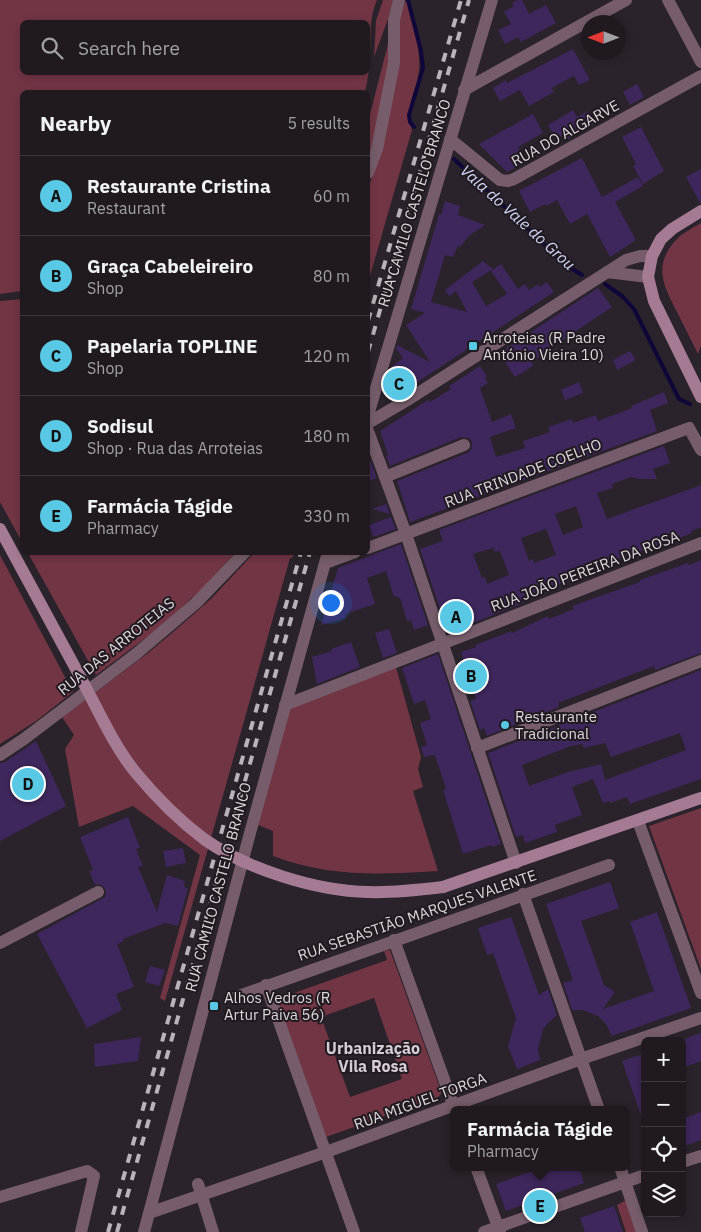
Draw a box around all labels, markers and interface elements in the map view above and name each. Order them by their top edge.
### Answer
north arrow [581,15,626,60]
search box [20,20,370,75]
icon: search [38,34,66,62]
text: Search here [78,36,180,60]
street label: RUA DO ALGARVE [508,95,622,171]
street label: RUA CAMILO CASTELO BRANCO [373,97,455,309]
text: Nearby [40,109,111,137]
text: 5 results [287,113,350,133]
water label: Vala do Vale do Grou [456,160,580,274]
text: Restaurante Cristina [87,174,271,198]
text: A [51,186,61,206]
text: 60 m [313,186,350,206]
text: Restaurant [87,198,166,218]
text: Graça Cabeleireiro [87,254,253,278]
text: B [51,266,61,286]
text: 80 m [313,266,350,286]
text: Shop [87,278,124,298]
place label: Arroteias (R Padre António Vieira 10) [483,328,605,364]
text: Papelaria TOPLINE [87,334,257,358]
marker: Arroteias (R Padre António Vieira 10) [467,340,479,352]
text: C [51,346,61,366]
text: 120 m [303,346,350,366]
text: Shop [87,358,124,378]
pin: C [383,365,415,403]
text: Sodisul [87,414,153,438]
text: D [50,426,62,446]
text: 180 m [303,426,350,446]
street label: RUA TRINDADE COELHO [442,434,604,512]
text: Shop · Rua das Arroteias [87,438,263,458]
text: Farmácia Tágide [87,494,233,518]
text: E [51,506,61,526]
text: 330 m [303,506,350,526]
text: Pharmacy [87,518,159,538]
street label: RUA JOÃO PEREIRA DA ROSA [488,526,682,616]
your location [318,590,344,616]
street label: RUA DAS ARROTEIAS [54,593,178,699]
pin: A [440,598,472,636]
pin: B [455,657,487,695]
place label: Restaurante Tradicional [515,707,597,743]
marker: Restaurante Tradicional [499,719,511,731]
pin: D [12,765,44,803]
street label: RUA CAMILO CASTELO BRANCO [181,780,255,994]
street label: RUA SEBASTIÃO MARQUES VALENTE [295,865,539,965]
place label: Alhos Vedros (R Artur Paiva 56) [224,988,330,1024]
marker: Alhos Vedros (R Artur Paiva 56) [208,1000,220,1012]
map controls [641,1037,686,1217]
button: + [641,1037,686,1082]
district label: Urbanização Vila Rosa [326,1038,420,1076]
street label: RUA MIGUEL TORGA [351,1068,489,1134]
button: − [641,1082,686,1127]
popup [450,1106,630,1171]
text: Farmácia Tágide [467,1117,613,1141]
button: locate [641,1127,686,1172]
text: Pharmacy [467,1141,539,1161]
button: layers [641,1172,686,1217]
pin: E [524,1187,556,1225]

